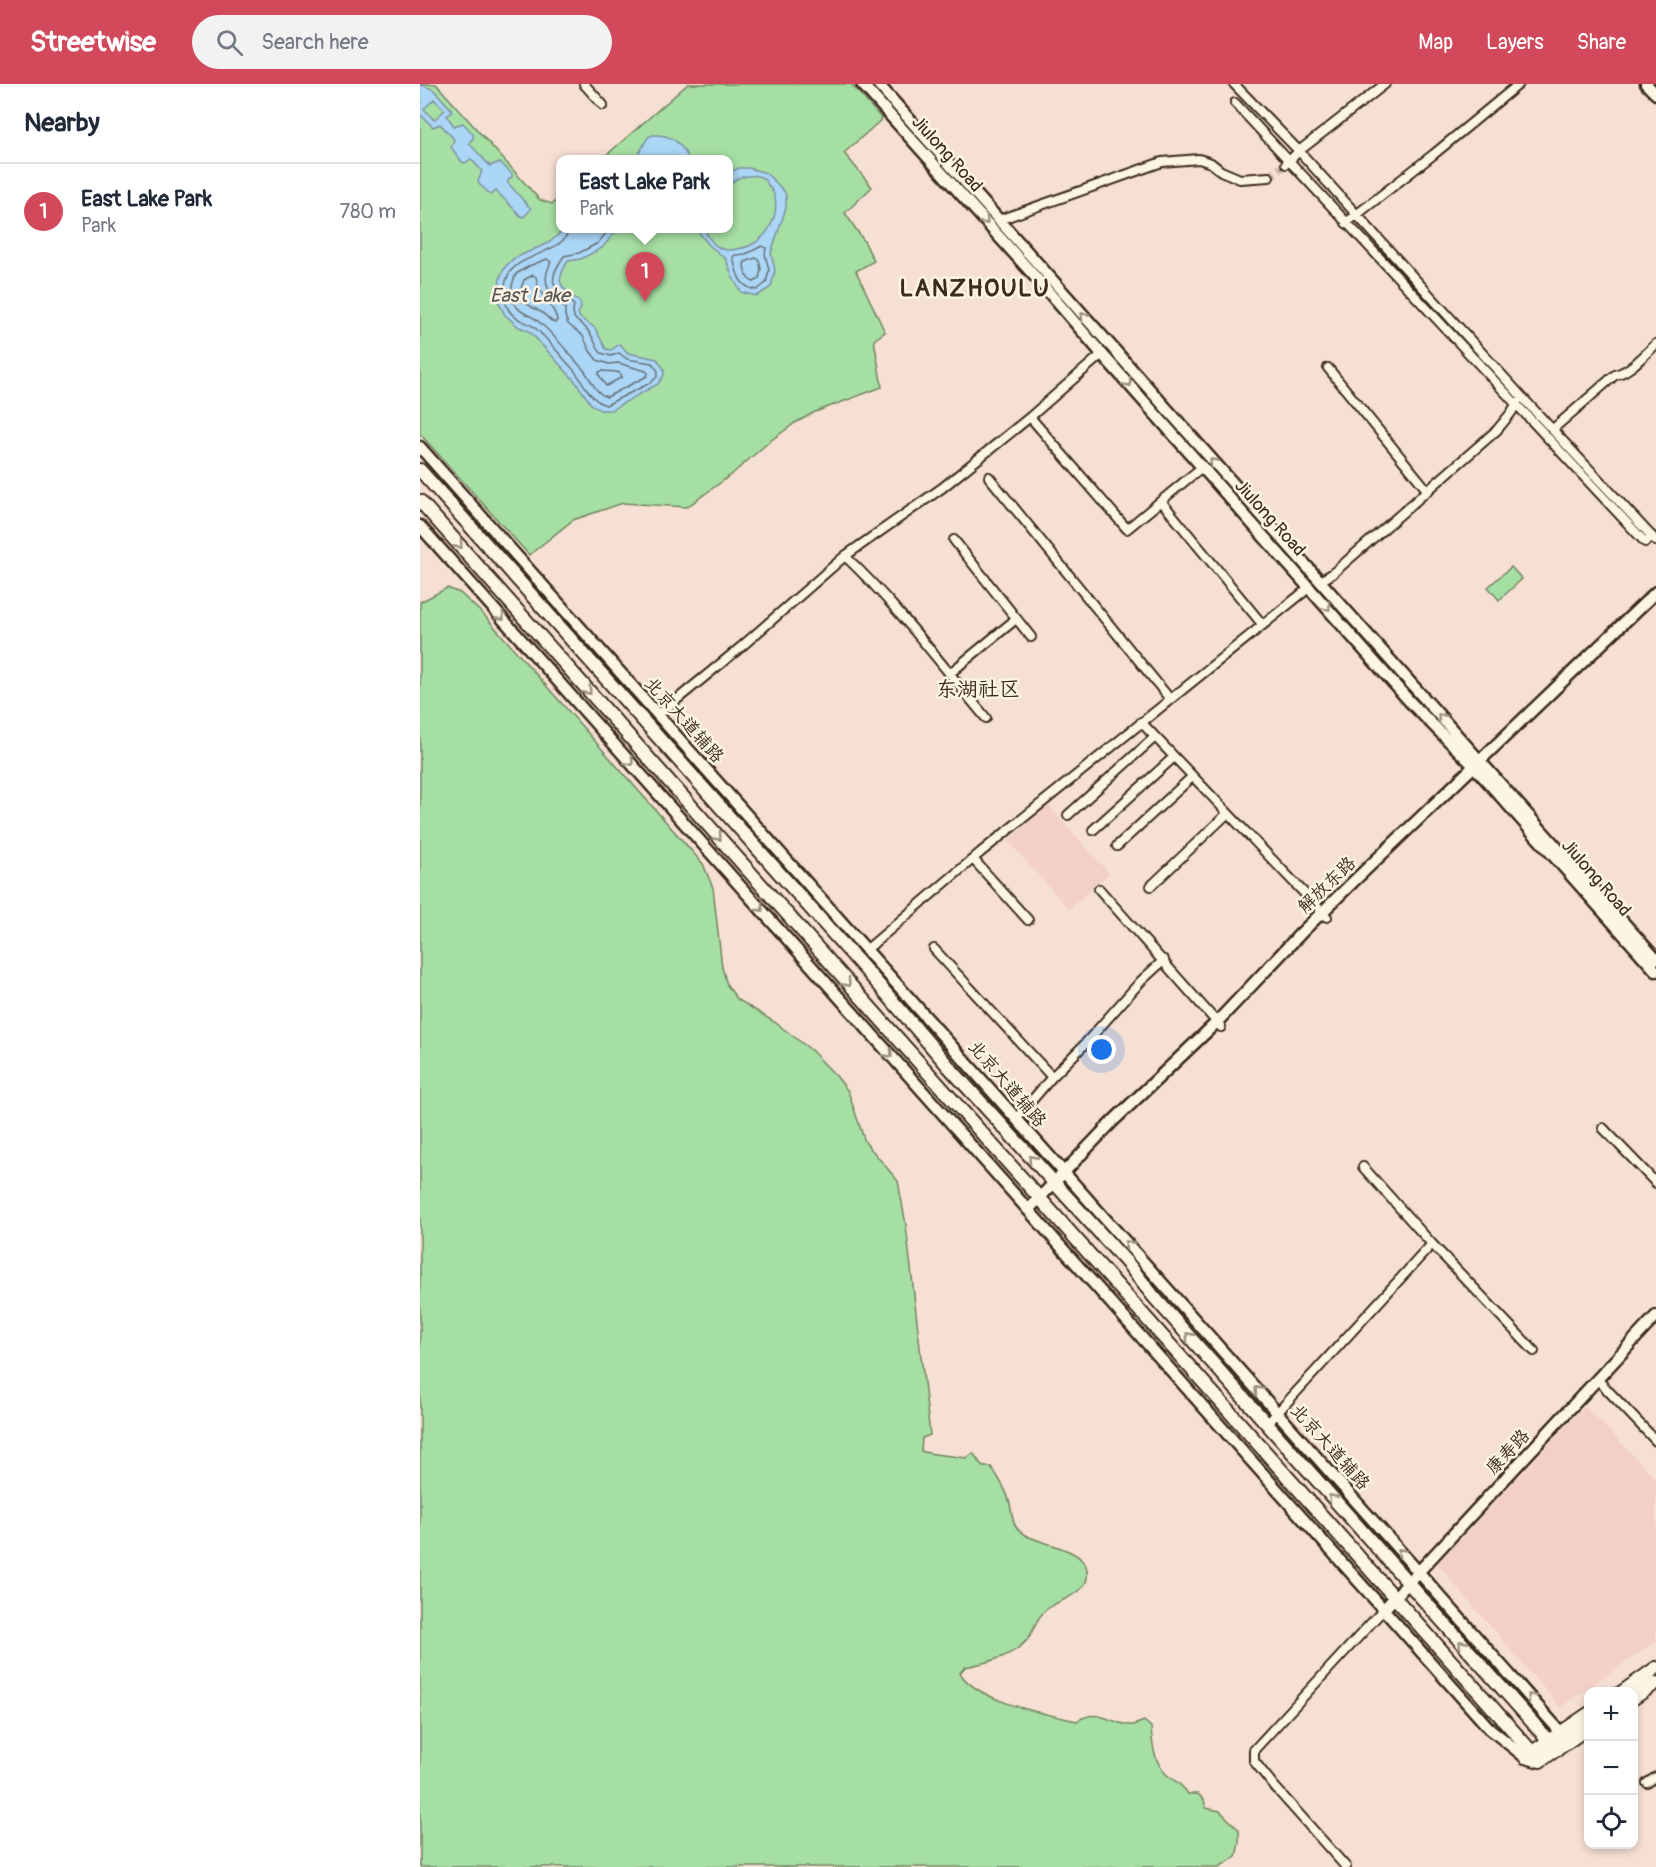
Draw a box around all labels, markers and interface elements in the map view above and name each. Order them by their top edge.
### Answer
search box [192,15,612,69]
text: Streetwise [30,25,156,60]
icon: search [213,26,246,59]
text: Search here [261,28,369,56]
text: Map [1418,29,1453,56]
text: Layers [1486,29,1544,56]
text: Share [1577,29,1626,56]
text: Nearby [24,107,100,139]
street label: Jiulong Road [907,111,987,197]
popup [556,155,733,233]
text: East Lake Park [579,168,710,196]
text: East Lake Park [81,185,212,213]
text: Park [579,196,614,221]
text: 1 [40,199,47,224]
text: 780 m [340,199,396,224]
text: Park [81,213,116,238]
one-way arrow [978,214,989,225]
pin: 1 [626,252,664,302]
district label: LANZHOULU [900,274,1050,303]
water label: East Lake [490,283,572,308]
one-way arrow [1080,312,1091,323]
one-way arrow [1121,377,1132,387]
one-way arrow [1209,458,1220,469]
street label: Jiulong Road [1230,475,1310,561]
one-way arrow [452,538,463,549]
one-way arrow [1320,601,1331,611]
one-way arrow [494,610,505,620]
street label: 北京大道辅路 [639,672,729,768]
district label: 东湖社区 [936,676,1020,703]
one-way arrow [581,684,592,695]
one-way arrow [1437,713,1448,724]
one-way arrow [623,755,634,766]
one-way arrow [711,830,722,841]
street label: Jiulong Road [1556,835,1636,921]
street label: 解放东路 [1293,852,1361,918]
one-way arrow [753,901,764,912]
one-way arrow [840,976,851,987]
your location [1087,1035,1116,1064]
street label: 北京大道辅路 [963,1036,1051,1132]
one-way arrow [882,1047,893,1058]
one-way arrow [1028,1155,1039,1166]
one-way arrow [1124,1241,1135,1251]
one-way arrow [1185,1333,1196,1343]
one-way arrow [1254,1387,1265,1397]
street label: 北京大道辅路 [1285,1399,1375,1495]
street label: 康寿路 [1481,1424,1535,1480]
one-way arrow [1328,1494,1339,1505]
one-way arrow [1397,1548,1408,1559]
one-way arrow [1458,1640,1469,1650]
map controls [1584,1687,1638,1849]
button: + [1584,1687,1638,1741]
one-way arrow [1527,1694,1538,1704]
button: − [1584,1741,1638,1795]
button: locate [1584,1795,1638,1849]

